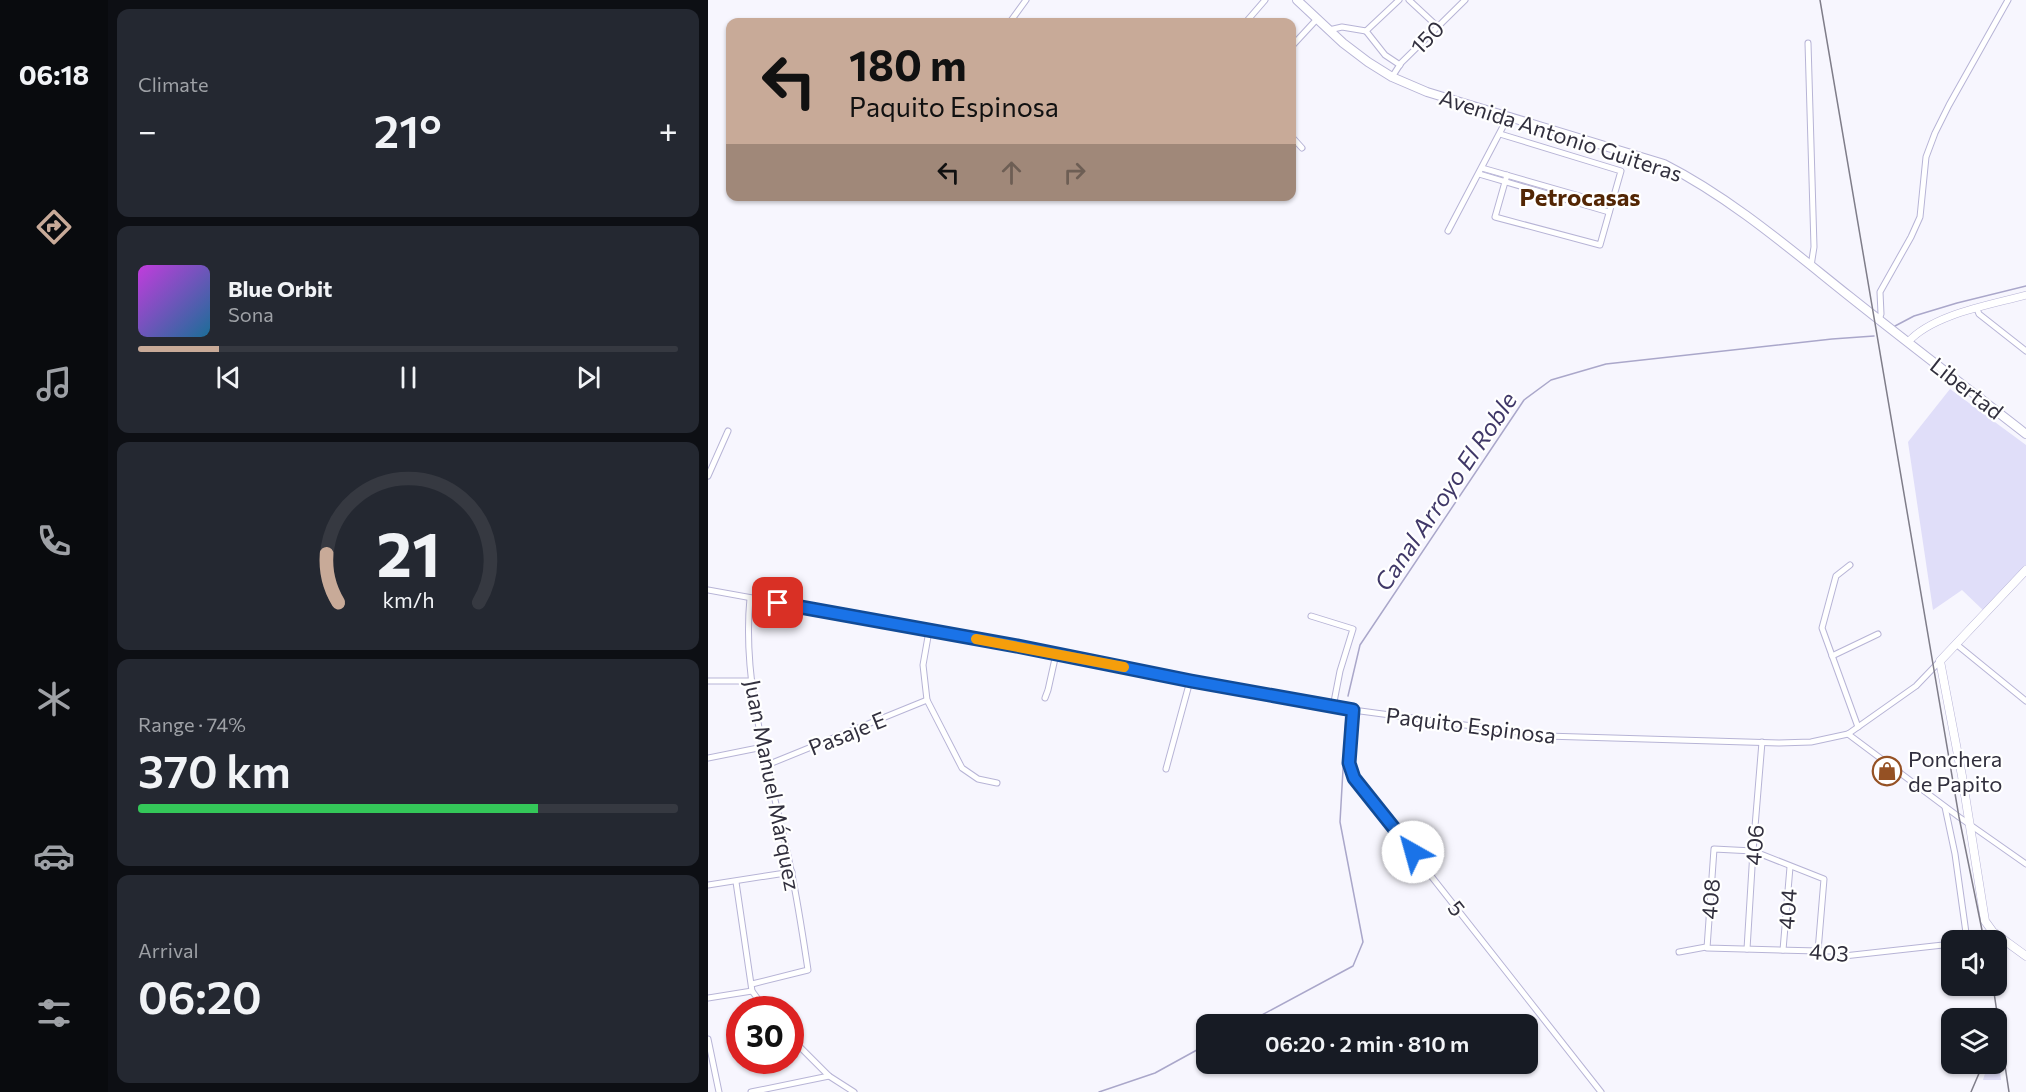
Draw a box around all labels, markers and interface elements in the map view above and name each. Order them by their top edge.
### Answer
street label: 150 [1405,15,1449,59]
text: 180 m [849,38,967,90]
icon: left [750,42,828,120]
text: 06:18 [19,58,89,91]
text: Climate [138,72,208,96]
street label: Avenida Antonio Guiteras [1436,83,1686,187]
text: Paquito Espinosa [849,90,1059,123]
text: 21° [374,102,442,157]
text: − [138,109,157,150]
text: + [659,109,678,150]
icon: left [932,156,965,189]
icon: ahead [995,156,1028,189]
icon: right [1058,156,1091,189]
district label: Petrocasas [1519,182,1641,211]
icon: directions [33,206,75,248]
text: Blue Orbit [228,275,332,302]
text: Sona [228,302,274,326]
street label: Libertad [1925,351,2009,425]
icon: previous [212,361,245,394]
icon: pause [392,361,425,394]
icon: next [572,361,605,394]
icon: music [33,363,75,405]
water label: Canal Arroyo El Roble [1368,386,1522,596]
text: 21 [376,514,440,590]
icon: phone [33,520,75,562]
pin [752,577,803,628]
text: km/h [382,586,434,612]
icon: arrive [761,586,794,619]
street label: Juan Manuel Márquez [739,677,807,893]
icon: climate [33,678,75,720]
street label: Paquito Espinosa [1384,701,1558,749]
street label: Pasaje E [804,705,890,761]
text: Range · 74% [138,712,246,736]
text: 370 km [138,742,291,797]
place label: Ponchera de Papito [1908,745,2003,797]
shop icon: Ponchera de Papito [1871,755,1903,787]
position arrow [1381,820,1445,884]
street label: 406 [1739,824,1769,866]
icon: car [33,835,75,877]
street label: 408 [1695,877,1725,921]
street label: 404 [1772,888,1802,930]
street label: 5 [1442,895,1472,921]
map controls [1941,930,2007,1074]
button: sound [1941,930,2007,996]
street label: 403 [1808,937,1850,967]
text: Arrival [138,938,199,962]
text: 06:20 [138,968,262,1023]
icon: filters [33,992,75,1034]
speed limit sign: 30 [726,996,804,1074]
button: layers [1941,1008,2007,1074]
text: 06:20 · 2 min · 810 m [1265,1030,1469,1057]

